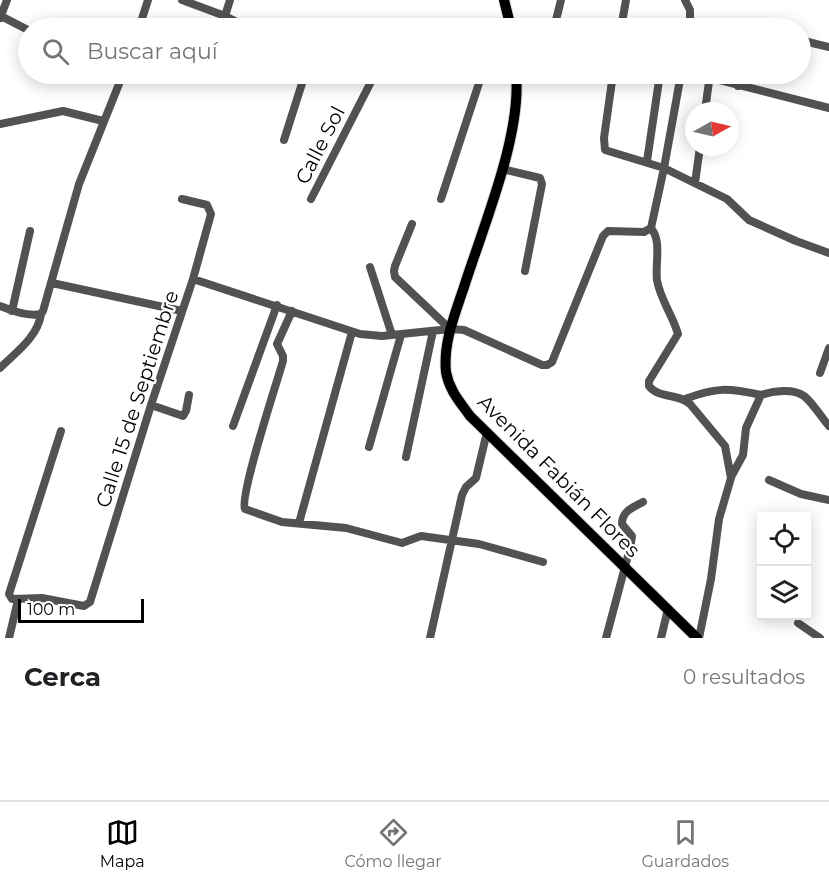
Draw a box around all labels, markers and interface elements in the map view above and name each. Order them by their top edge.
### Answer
search box [18,18,811,84]
icon: search [39,35,72,68]
text: Buscar aquí [87,38,218,65]
street label: Calle Sol [290,102,350,188]
north arrow [685,102,739,156]
street label: Calle 15 de Septiembre [91,287,183,511]
street label: Avenida Fabián Flores [473,390,645,562]
map controls [757,512,811,620]
button: locate [757,512,811,566]
button: layers [757,566,811,620]
scale bar [18,596,144,624]
text: 100 m [27,600,75,619]
text: Cerca [24,661,101,693]
text: 0 resultados [683,665,805,689]
tab: Mapa [100,816,145,871]
tab: Cómo llegar [344,816,442,871]
tab: Guardados [641,816,729,871]

